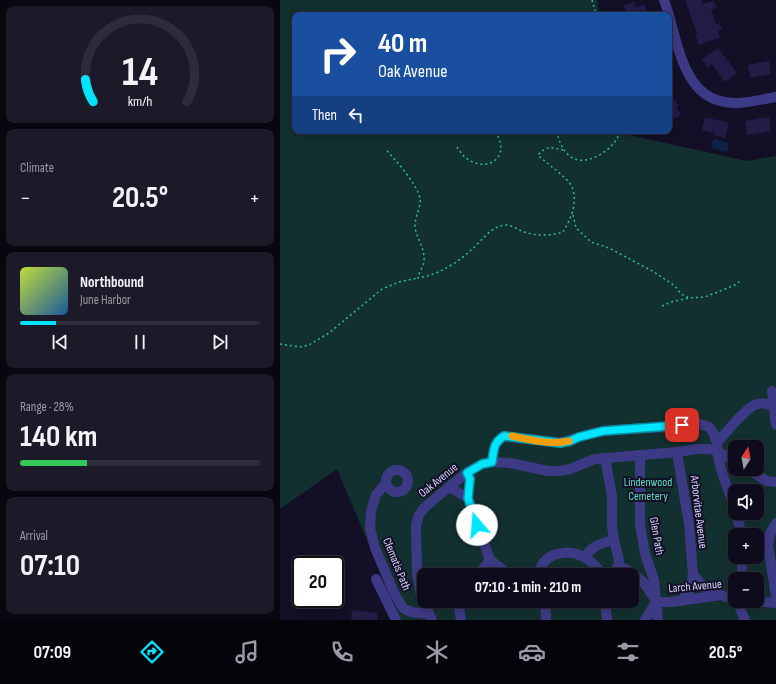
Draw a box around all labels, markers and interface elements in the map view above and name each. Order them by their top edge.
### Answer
text: 40 m [378,27,427,60]
icon: right [312,28,364,80]
text: 14 [122,48,158,97]
text: Oak Avenue [378,61,447,82]
text: km/h [128,93,152,110]
icon: left [345,104,367,126]
text: Then [312,106,337,125]
text: Climate [20,160,54,176]
text: 20.5° [112,180,168,216]
text: − [20,185,31,212]
text: + [249,185,260,212]
text: Northbound [80,273,144,292]
text: June Harbor [80,292,131,308]
icon: previous [49,331,71,353]
icon: pause [129,331,151,353]
icon: next [209,331,231,353]
text: Range · 28% [20,399,74,415]
pin [665,408,699,442]
icon: arrive [671,414,693,436]
text: 140 km [20,419,97,455]
north arrow [728,440,764,476]
map controls [728,440,764,608]
street label: Oak Avenue [416,460,461,501]
street label: Arborvitae Avenue [686,474,710,550]
park label: Lindenwood Cemetery [624,475,672,504]
button: sound [728,484,764,520]
position arrow [456,504,498,546]
street label: Glen Path [646,516,667,556]
text: Arrival [20,528,48,544]
button: + [728,528,764,564]
street label: Clematis Path [379,536,414,593]
text: 07:10 [20,548,80,584]
speed limit sign: 20 [292,556,344,608]
button: − [728,572,764,608]
street label: Larch Avenue [668,577,723,596]
text: 07:10 · 1 min · 210 m [475,578,581,597]
icon: directions [138,638,166,666]
icon: music [233,638,261,666]
icon: phone [328,638,356,666]
icon: climate [423,638,451,666]
icon: car [518,638,546,666]
icon: filters [614,638,642,666]
text: 07:09 [34,642,71,663]
text: 20.5° [709,642,742,663]

